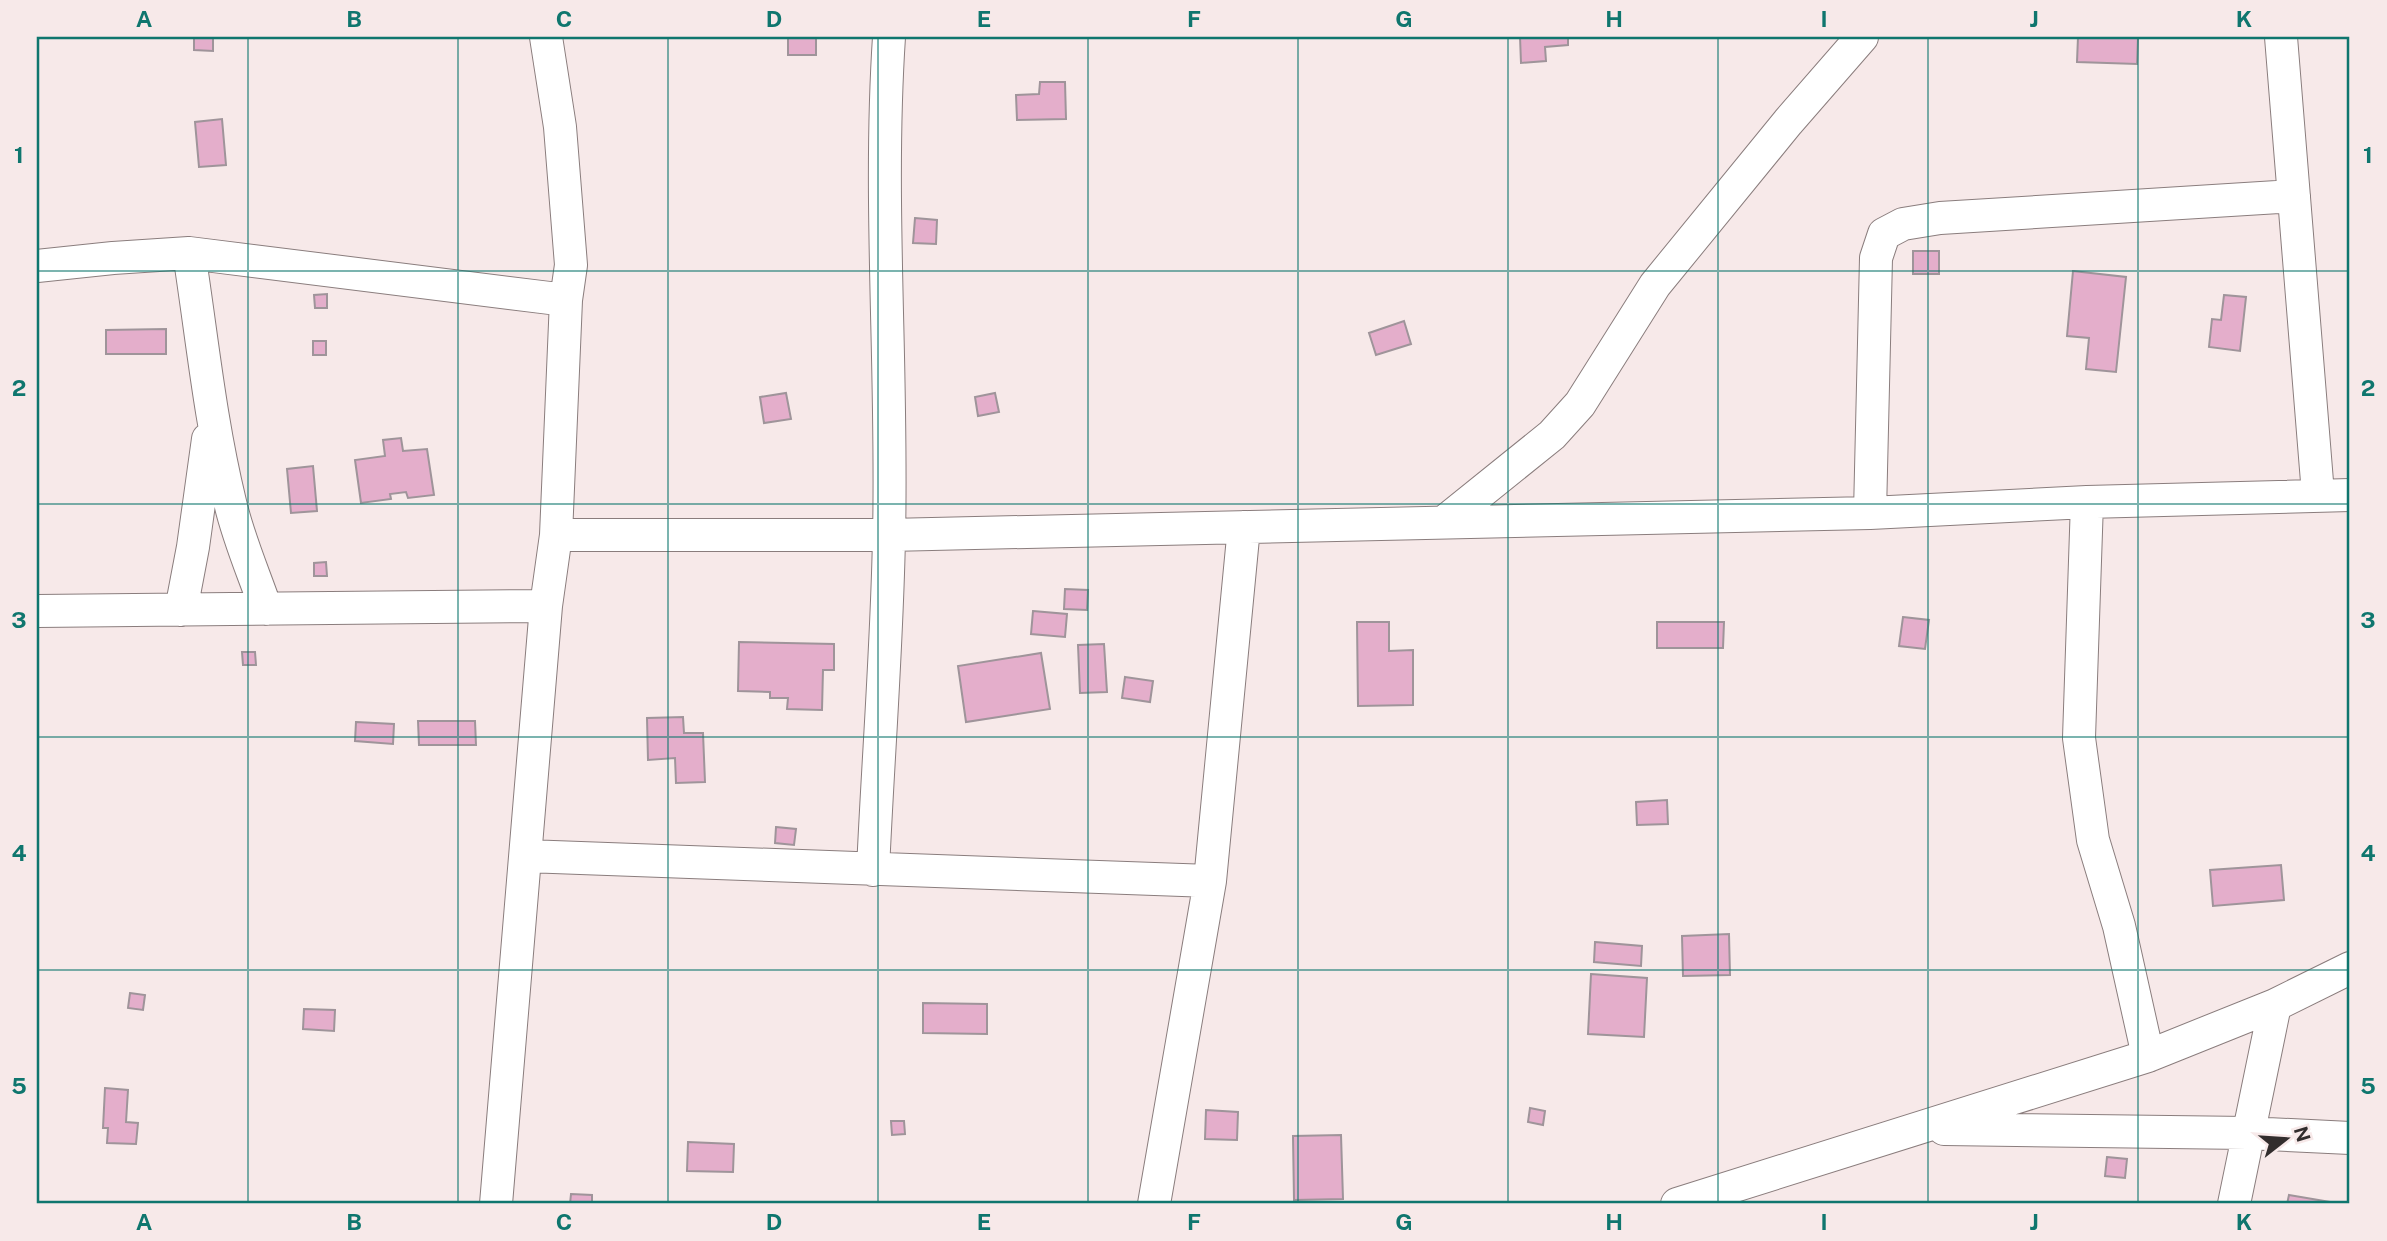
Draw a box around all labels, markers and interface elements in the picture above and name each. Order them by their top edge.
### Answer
text: A [136,5,153,32]
text: B [346,5,362,32]
text: C [556,5,572,32]
text: D [766,5,782,32]
text: E [977,5,991,32]
text: F [1187,5,1201,32]
text: G [1395,5,1413,32]
text: H [1605,5,1623,32]
text: I [1820,5,1828,32]
text: J [2029,5,2039,32]
text: K [2236,5,2252,32]
text: 1 [14,141,24,168]
text: 1 [2363,141,2373,168]
text: 2 [12,374,26,401]
text: 2 [2361,374,2375,401]
text: 3 [11,606,27,633]
text: 3 [2360,606,2376,633]
text: 4 [11,839,27,866]
text: 4 [2360,839,2376,866]
text: 5 [11,1072,27,1099]
text: 5 [2360,1072,2376,1099]
north arrow [2250,1104,2320,1174]
text: N [2290,1124,2315,1144]
text: A [136,1208,153,1235]
text: B [346,1208,362,1235]
text: C [556,1208,572,1235]
text: D [766,1208,782,1235]
text: E [977,1208,991,1235]
text: F [1187,1208,1201,1235]
text: G [1395,1208,1413,1235]
text: H [1605,1208,1623,1235]
text: I [1820,1208,1828,1235]
text: J [2029,1208,2039,1235]
text: K [2236,1208,2252,1235]

